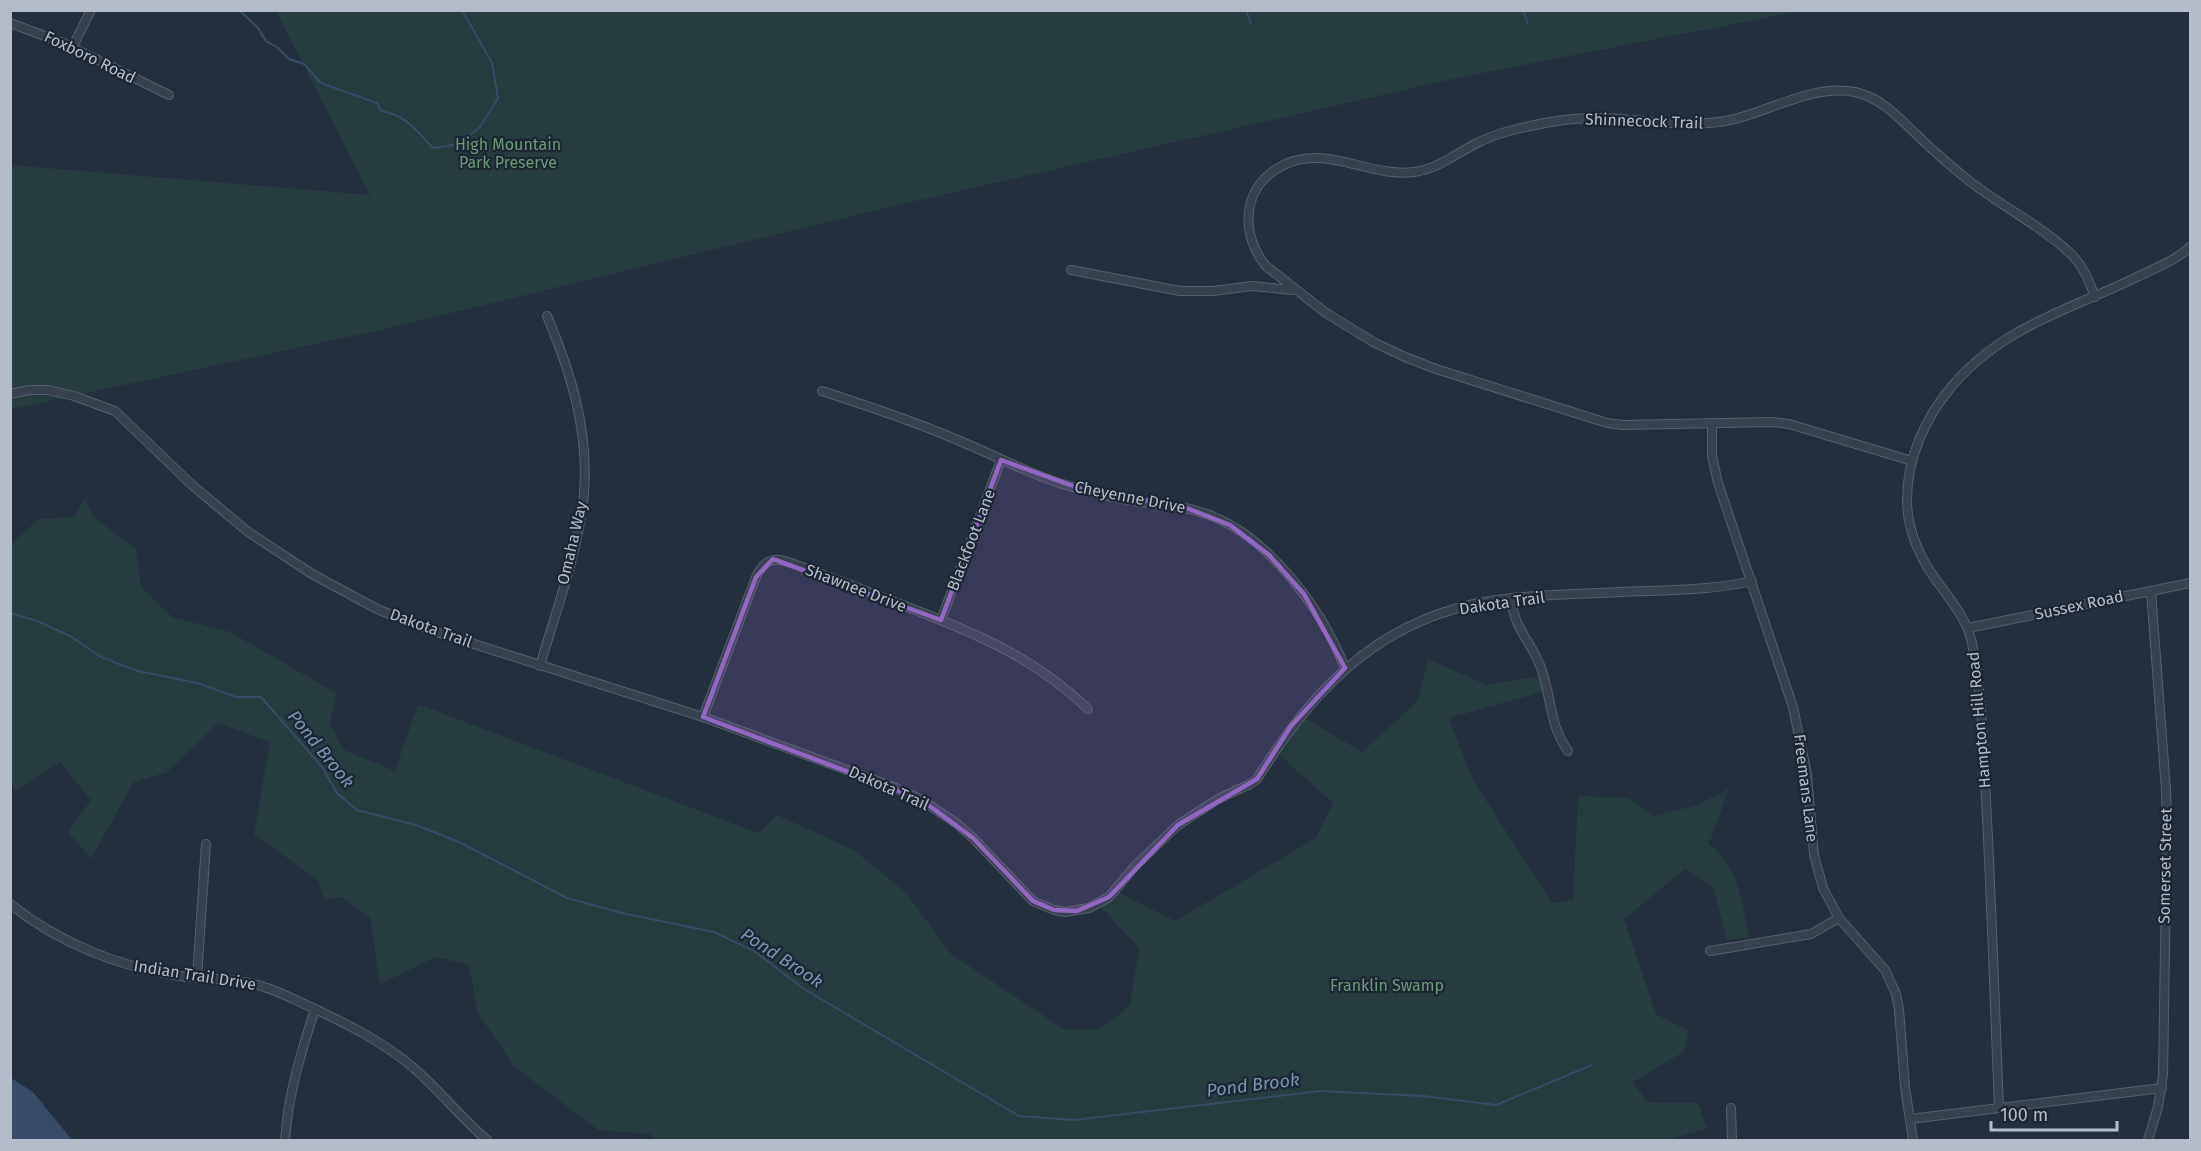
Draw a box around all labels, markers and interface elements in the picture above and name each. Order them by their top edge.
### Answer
street label: Foxboro Road [41,27,139,87]
street label: Shinnecock Trail [1585,109,1704,133]
park label: High Mountain Park Preserve [455,135,561,172]
street label: Cheyenne Drive [1073,477,1187,517]
street label: Blackfoot Lane [943,486,999,594]
street label: Omaha Way [553,499,591,586]
street label: Shawnee Drive [803,560,909,616]
street label: Sussex Road [2033,586,2125,624]
street label: Dakota Trail [1458,588,1546,618]
street label: Dakota Trail [387,604,475,652]
street label: Hampton Hill Road [1964,651,1994,789]
water label: Pond Brook [283,706,359,792]
street label: Freemans Lane [1790,733,1822,843]
street label: Dakota Trail [846,762,932,814]
street label: Somerset Street [2154,808,2176,924]
water label: Pond Brook [737,923,827,993]
street label: Indian Trail Drive [132,956,258,994]
park label: Franklin Swamp [1330,976,1444,995]
water label: Pond Brook [1205,1068,1301,1102]
scale bar [1991,1094,2117,1132]
text: 100 m [2000,1104,2048,1126]

